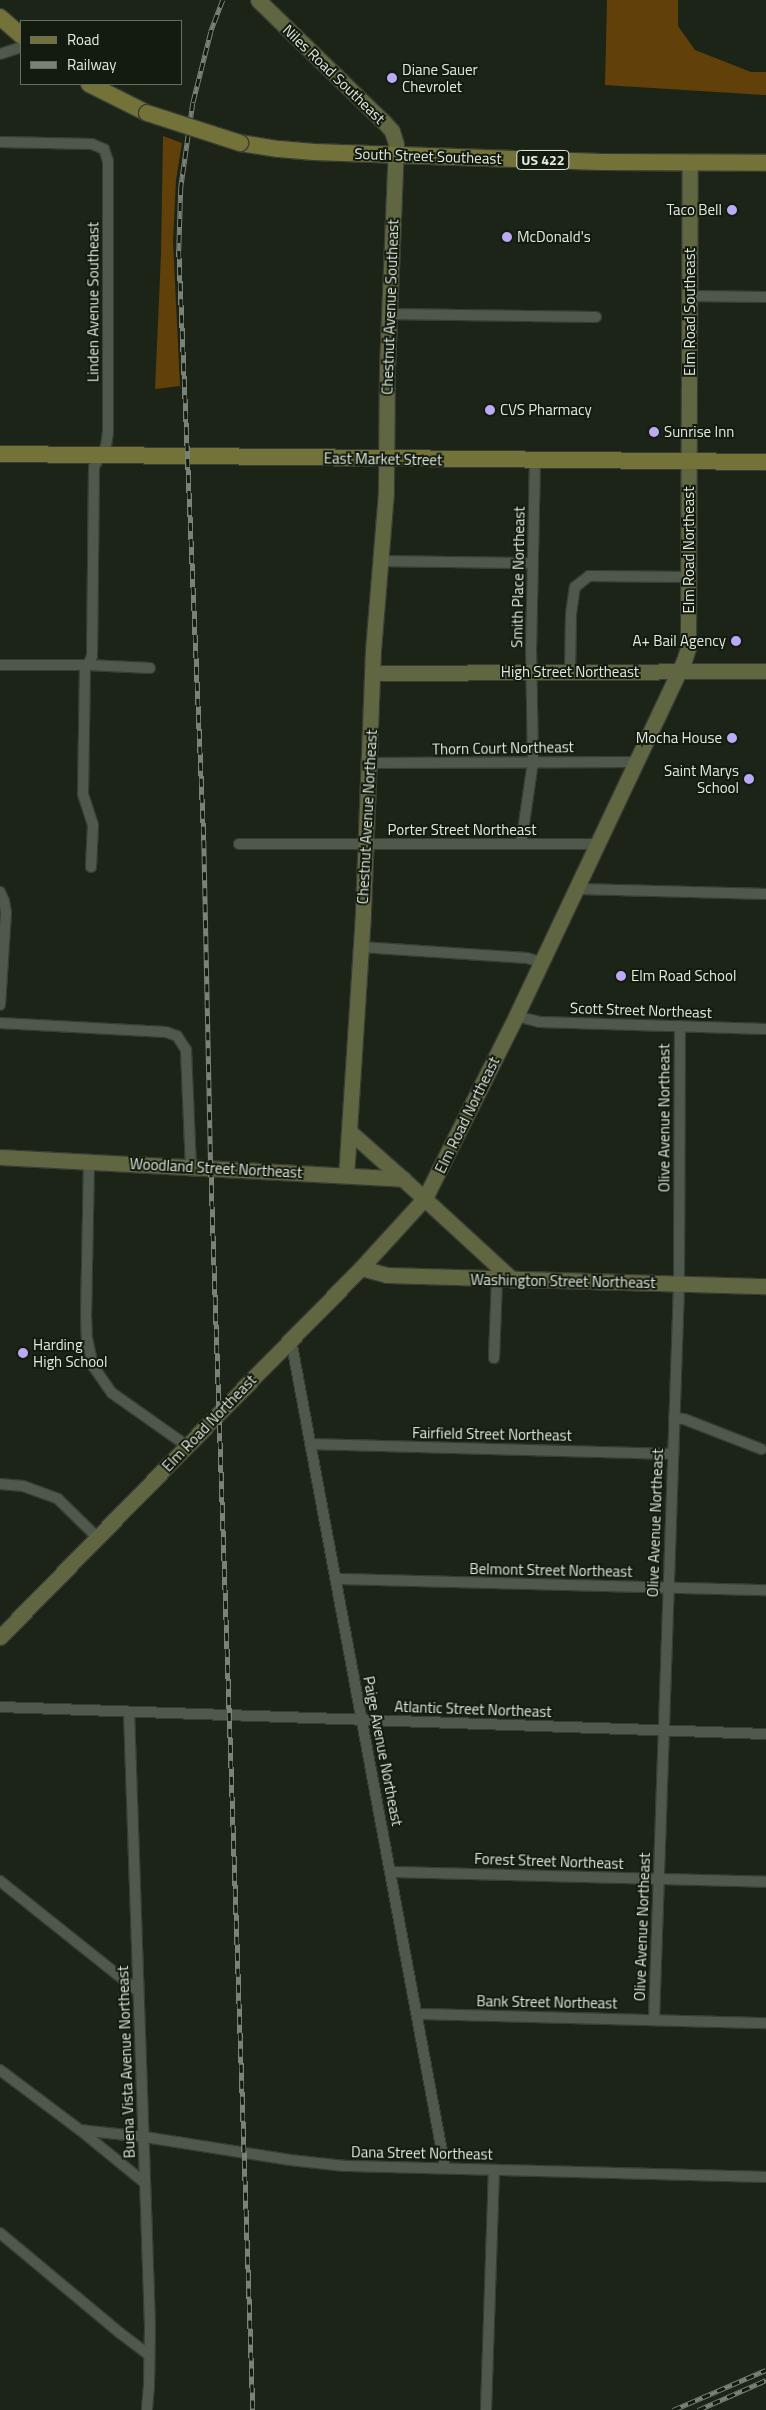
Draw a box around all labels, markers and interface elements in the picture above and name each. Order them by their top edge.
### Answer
legend [20,20,182,85]
street label: Niles Road Southeast [279,21,389,127]
text: Road [67,28,99,51]
text: Railway [67,53,117,76]
place label: Diane Sauer Chevrolet [402,60,478,95]
marker: Diane Sauer Chevrolet [386,72,398,84]
street label: South Street Southeast [354,144,502,168]
road number: US 422 [516,148,570,172]
place label: Taco Bell [667,201,722,219]
marker: Taco Bell [726,204,738,216]
street label: Chestnut Avenue Southeast [378,219,402,395]
street label: Linden Avenue Southeast [84,222,102,382]
place label: McDonald's [517,228,591,246]
marker: McDonald's [501,231,513,243]
street label: Elm Road Southeast [681,248,699,376]
place label: CVS Pharmacy [500,401,592,419]
marker: CVS Pharmacy [484,404,496,416]
place label: Sunrise Inn [664,423,734,441]
marker: Sunrise Inn [648,426,660,438]
street label: East Market Street [324,449,442,469]
street label: Elm Road Northeast [680,486,698,614]
street label: Smith Place Northeast [508,506,528,648]
place label: A+ Bail Agency [633,632,726,650]
marker: A+ Bail Agency [730,635,742,647]
street label: High Street Northeast [501,663,639,681]
street label: Chestnut Avenue Northeast [353,729,381,905]
place label: Mocha House [636,729,722,747]
marker: Mocha House [726,732,738,744]
street label: Thorn Court Northeast [432,738,574,758]
place label: Saint Marys School [664,761,739,796]
marker: Saint Marys School [743,773,755,785]
street label: Porter Street Northeast [387,821,537,839]
place label: Elm Road School [631,967,736,985]
marker: Elm Road School [615,970,627,982]
street label: Scott Street Northeast [570,999,712,1021]
street label: Olive Avenue Northeast [655,1044,673,1192]
street label: Elm Road Northeast [431,1054,503,1176]
street label: Woodland Street Northeast [129,1154,303,1182]
street label: Washington Street Northeast [470,1270,656,1292]
place label: Harding High School [33,1335,108,1370]
marker: Harding High School [17,1347,29,1359]
street label: Elm Road Northeast [158,1371,260,1475]
street label: Fairfield Street Northeast [412,1424,572,1444]
street label: Olive Avenue Northeast [643,1448,667,1598]
street label: Belmont Street Northeast [469,1560,633,1580]
street label: Paige Avenue Northeast [360,1675,406,1827]
street label: Atlantic Street Northeast [394,1697,552,1721]
street label: Forest Street Northeast [474,1849,624,1873]
street label: Olive Avenue Northeast [630,1852,654,2002]
street label: Buena Vista Avenue Northeast [114,1965,138,2159]
street label: Bank Street Northeast [476,1992,618,2012]
street label: Dana Street Northeast [351,2143,493,2163]

